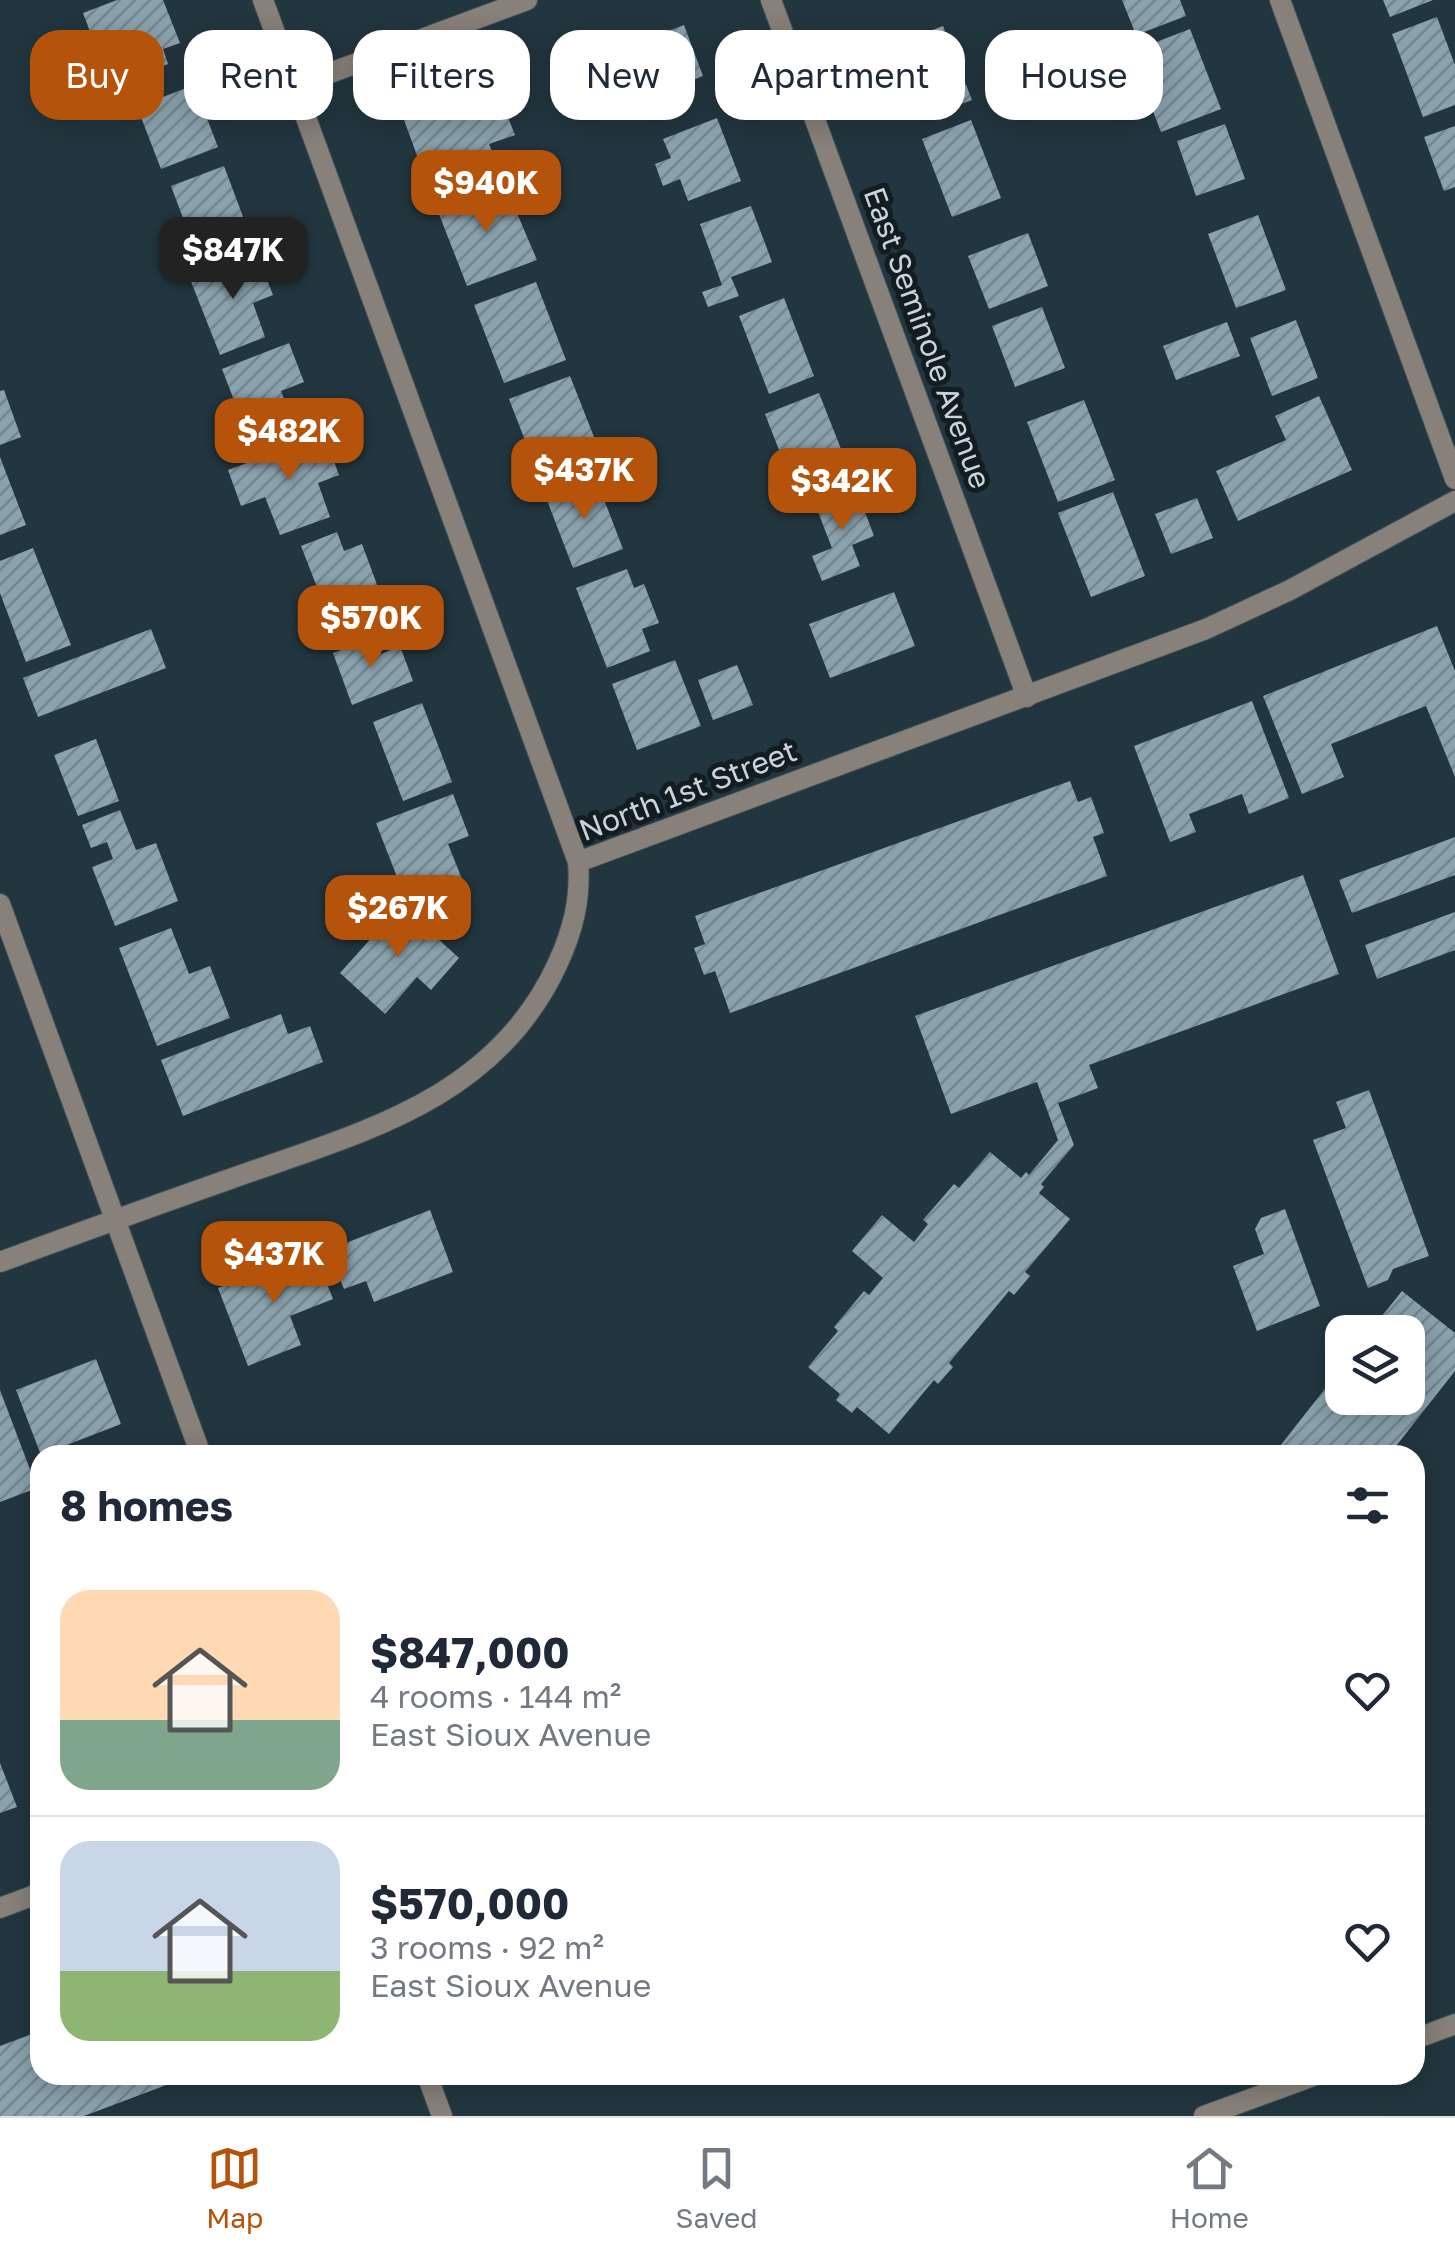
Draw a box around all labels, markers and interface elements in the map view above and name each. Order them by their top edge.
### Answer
chip: Buy [30,30,164,120]
chip: Rent [184,30,333,120]
chip: Filters [353,30,530,120]
chip: New [550,30,695,120]
chip: Apartment [715,30,965,120]
chip: House [985,30,1163,120]
pin: $940K [416,150,556,235]
text: $940K [433,163,539,201]
street label: East Seminole Avenue [857,182,999,493]
pin: $847K [163,217,303,302]
text: $847K [182,230,284,268]
pin: $482K [219,398,359,483]
text: $482K [237,411,341,449]
pin: $437K [514,437,654,522]
pin: $342K [772,448,912,533]
text: $437K [533,450,635,488]
text: $342K [790,461,894,499]
pin: $570K [301,585,441,670]
text: $570K [320,598,422,636]
street label: North 1st Street [574,732,801,848]
pin: $267K [328,875,468,960]
text: $267K [347,888,449,926]
pin: $437K [204,1221,344,1306]
text: $437K [223,1234,325,1272]
map controls [1325,1315,1425,1415]
button: layers [1325,1315,1425,1415]
icon: filters [1340,1478,1395,1533]
text: 8 homes [60,1480,233,1530]
text: $847,000 [370,1627,570,1677]
icon: home [140,1630,260,1750]
icon: heart [1340,1663,1395,1718]
text: 4 rooms · 144 m² [370,1677,621,1715]
text: East Sioux Avenue [370,1715,651,1753]
text: $570,000 [370,1878,569,1928]
icon: home [140,1881,260,2001]
icon: heart [1340,1914,1395,1969]
text: 3 rooms · 92 m² [370,1928,604,1966]
text: East Sioux Avenue [370,1966,651,2004]
tab: Map [206,2141,263,2234]
tab: Saved [676,2141,757,2234]
tab: Home [1170,2141,1249,2234]

